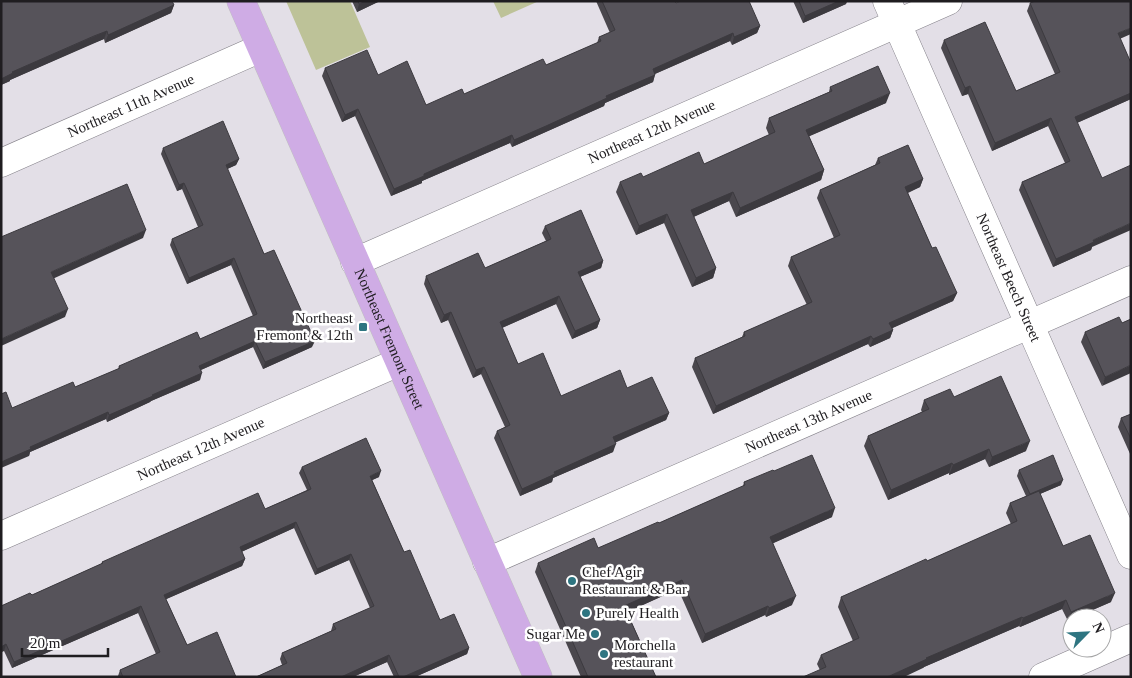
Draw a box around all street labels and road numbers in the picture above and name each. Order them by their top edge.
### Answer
street label: Northeast 11th Avenue [65,70,197,141]
street label: Northeast 12th Avenue [585,96,718,166]
street label: Northeast Beech Street [974,211,1044,345]
street label: Northeast Fremont Street [352,266,428,412]
street label: Northeast 13th Avenue [742,386,875,456]
street label: Northeast 12th Avenue [135,414,267,484]

